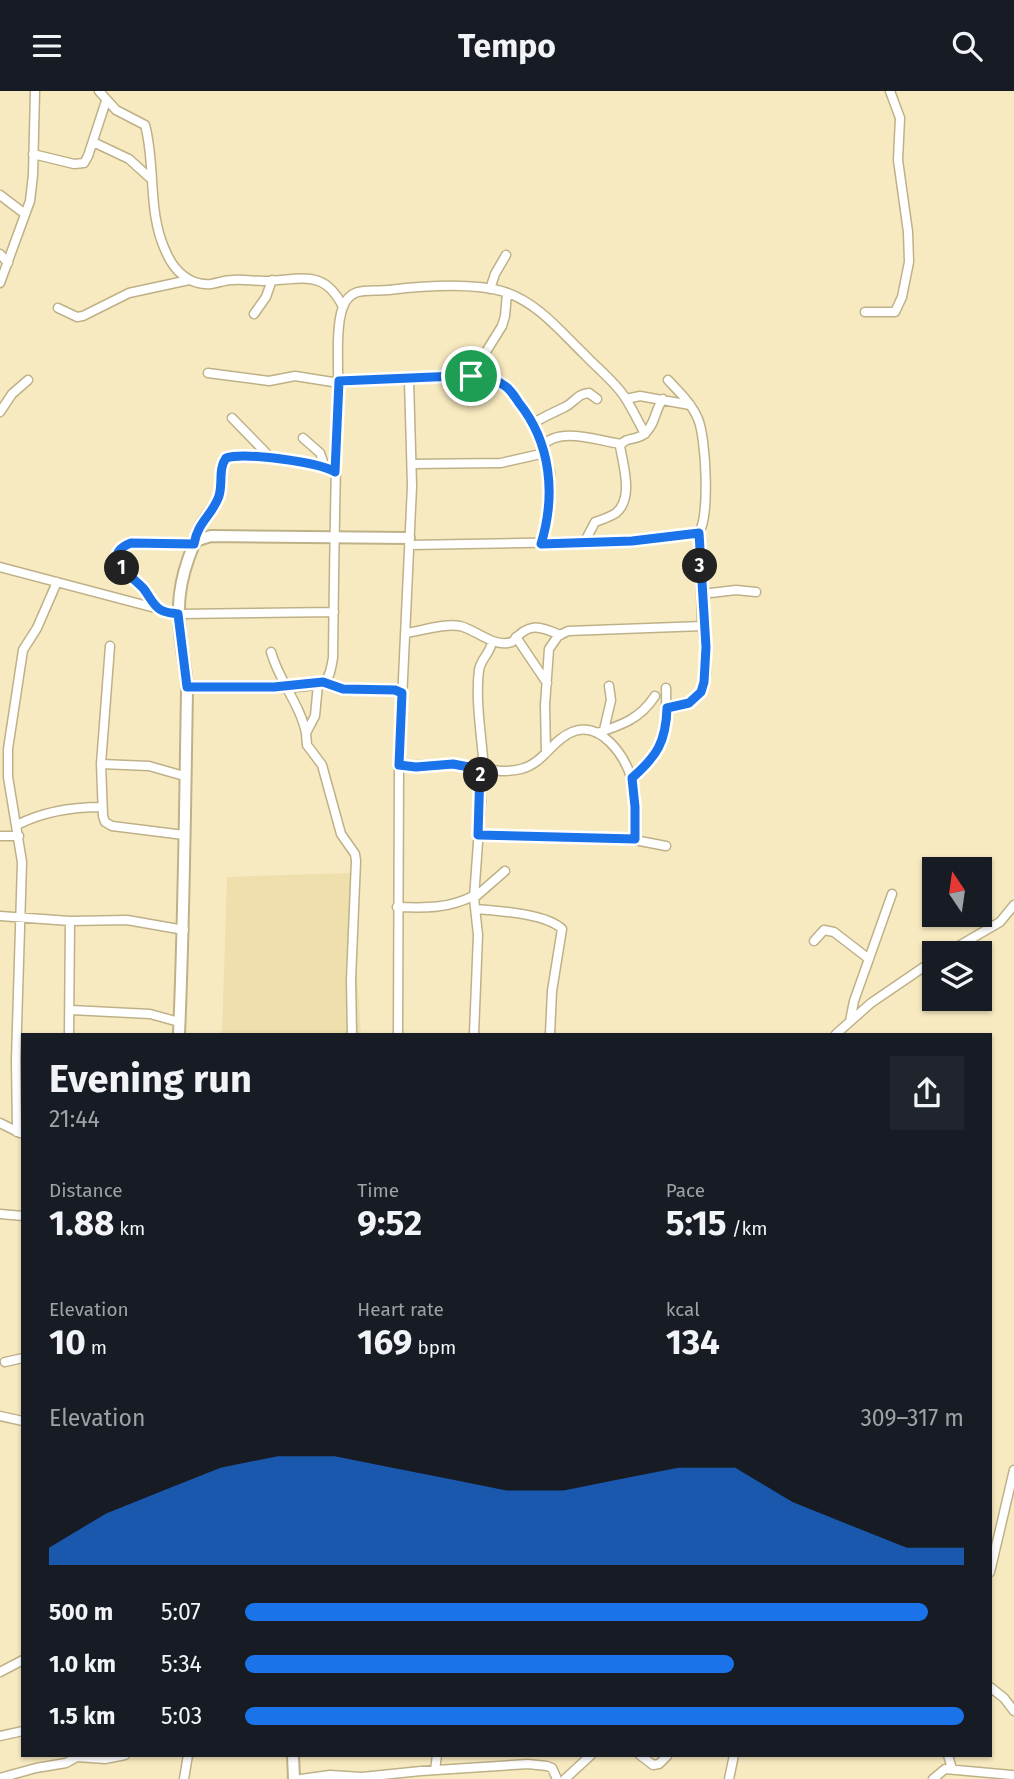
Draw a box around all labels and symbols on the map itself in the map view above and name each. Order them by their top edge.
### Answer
pin [441,346,501,406]
pin: 3 [682,549,718,583]
pin: 1 [104,551,140,585]
pin: 2 [463,757,498,793]
north arrow [922,857,992,927]

